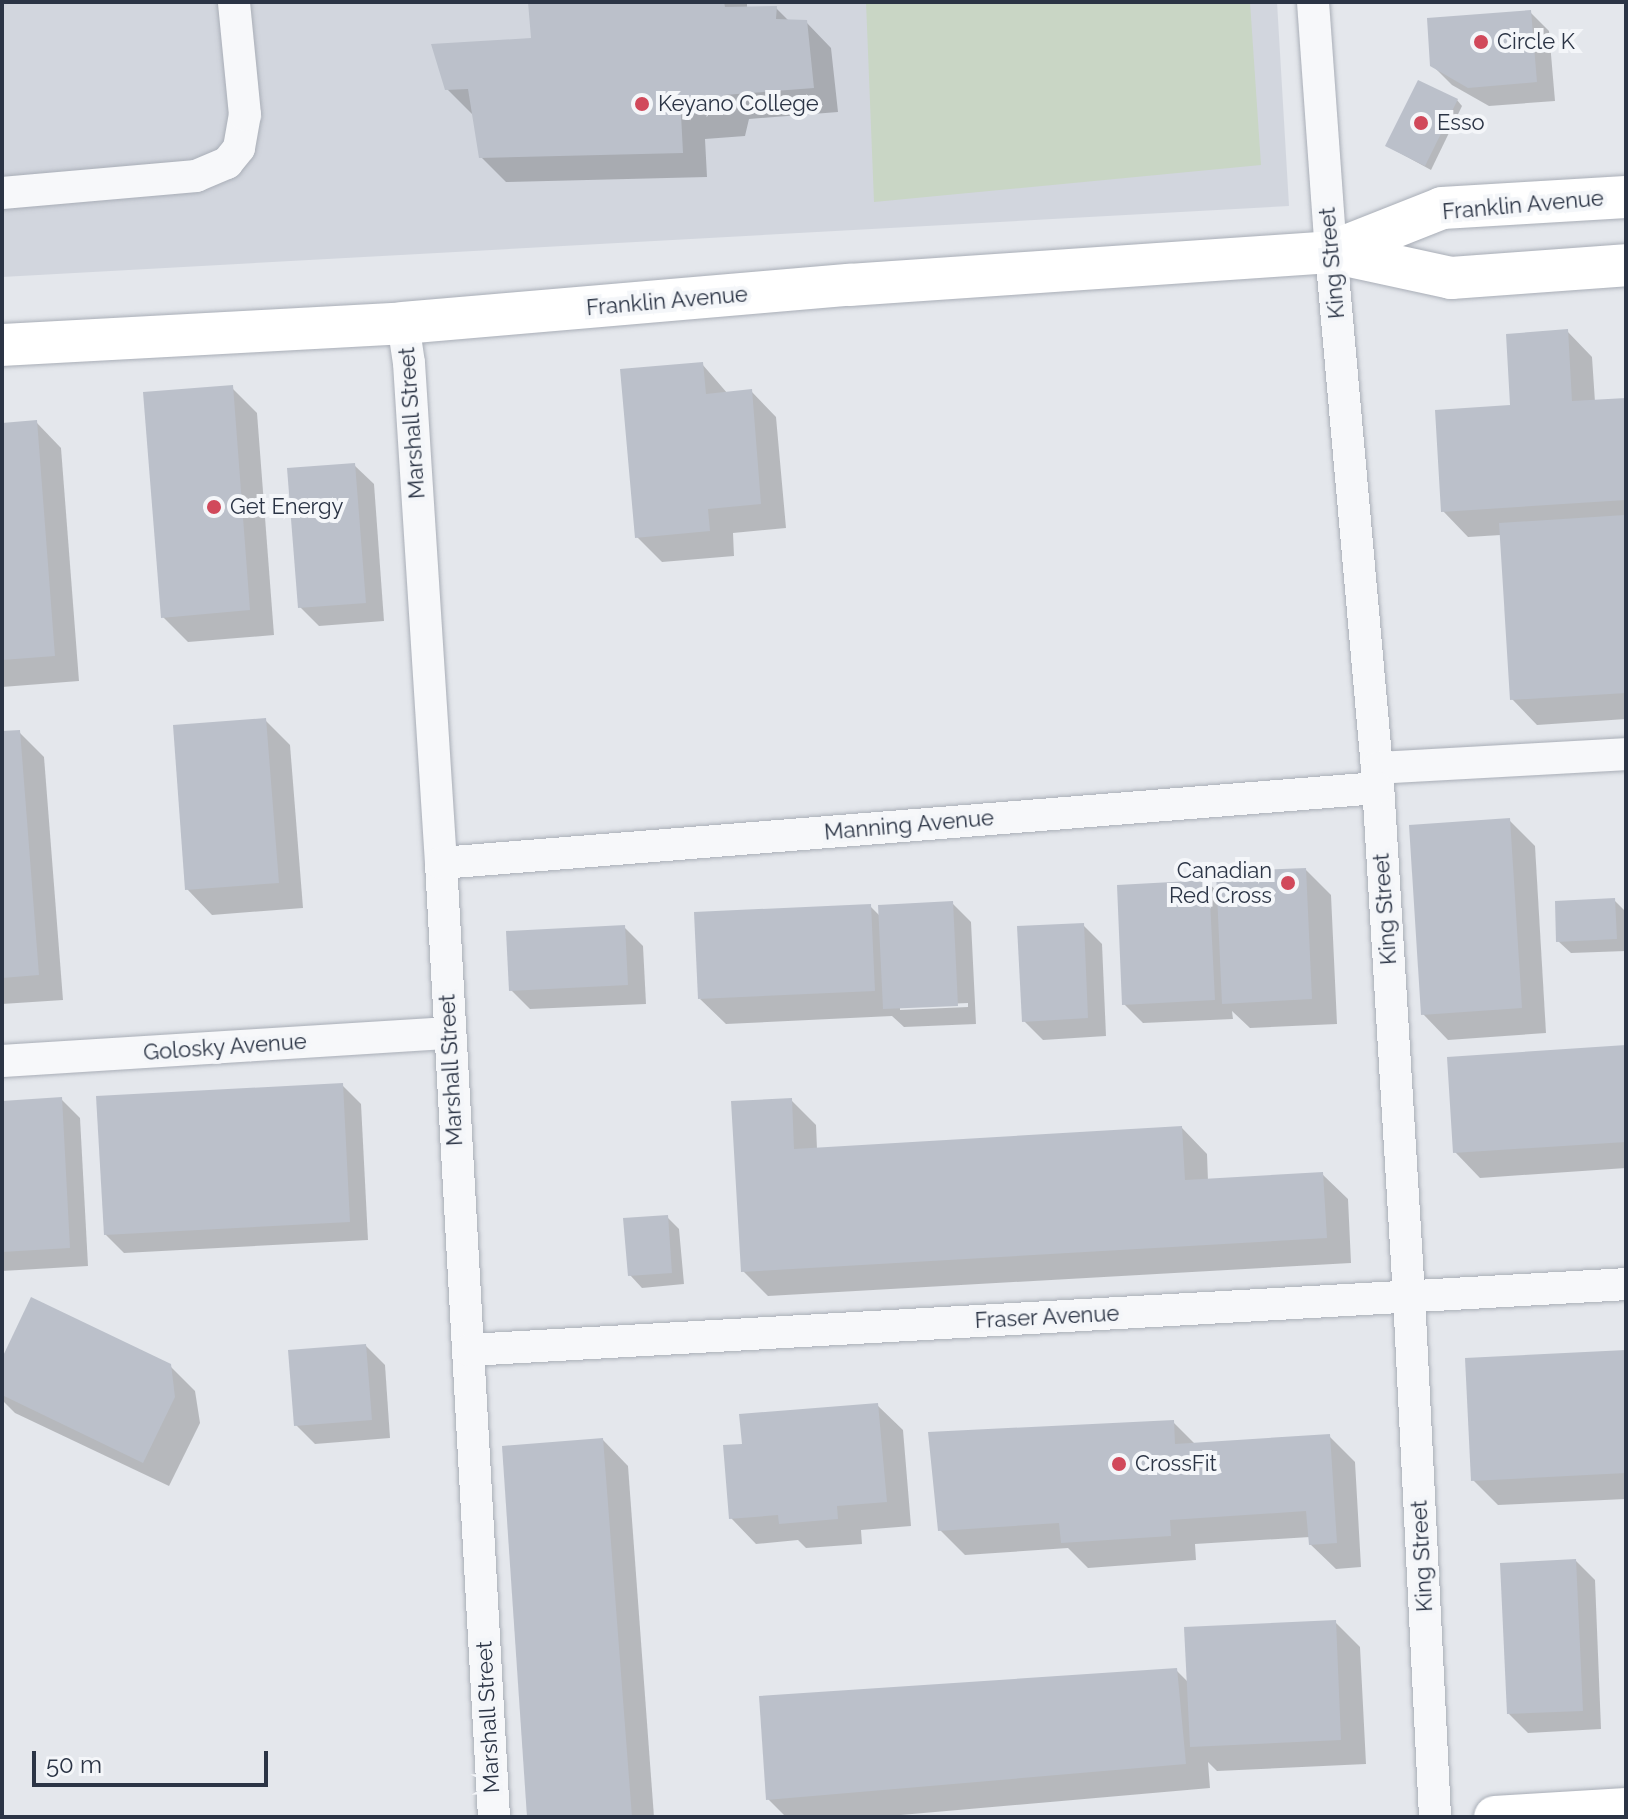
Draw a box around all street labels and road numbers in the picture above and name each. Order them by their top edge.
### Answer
street label: Franklin Avenue [1441,185,1605,225]
street label: King Street [1314,206,1350,320]
street label: Franklin Avenue [585,281,749,321]
street label: Marshall Street [393,346,431,500]
street label: Manning Avenue [823,804,995,846]
street label: King Street [1368,852,1402,966]
street label: Marshall Street [434,993,468,1147]
street label: Golosky Avenue [142,1028,308,1066]
street label: Fraser Avenue [973,1300,1121,1334]
street label: King Street [1406,1499,1438,1613]
street label: Marshall Street [471,1640,505,1794]

